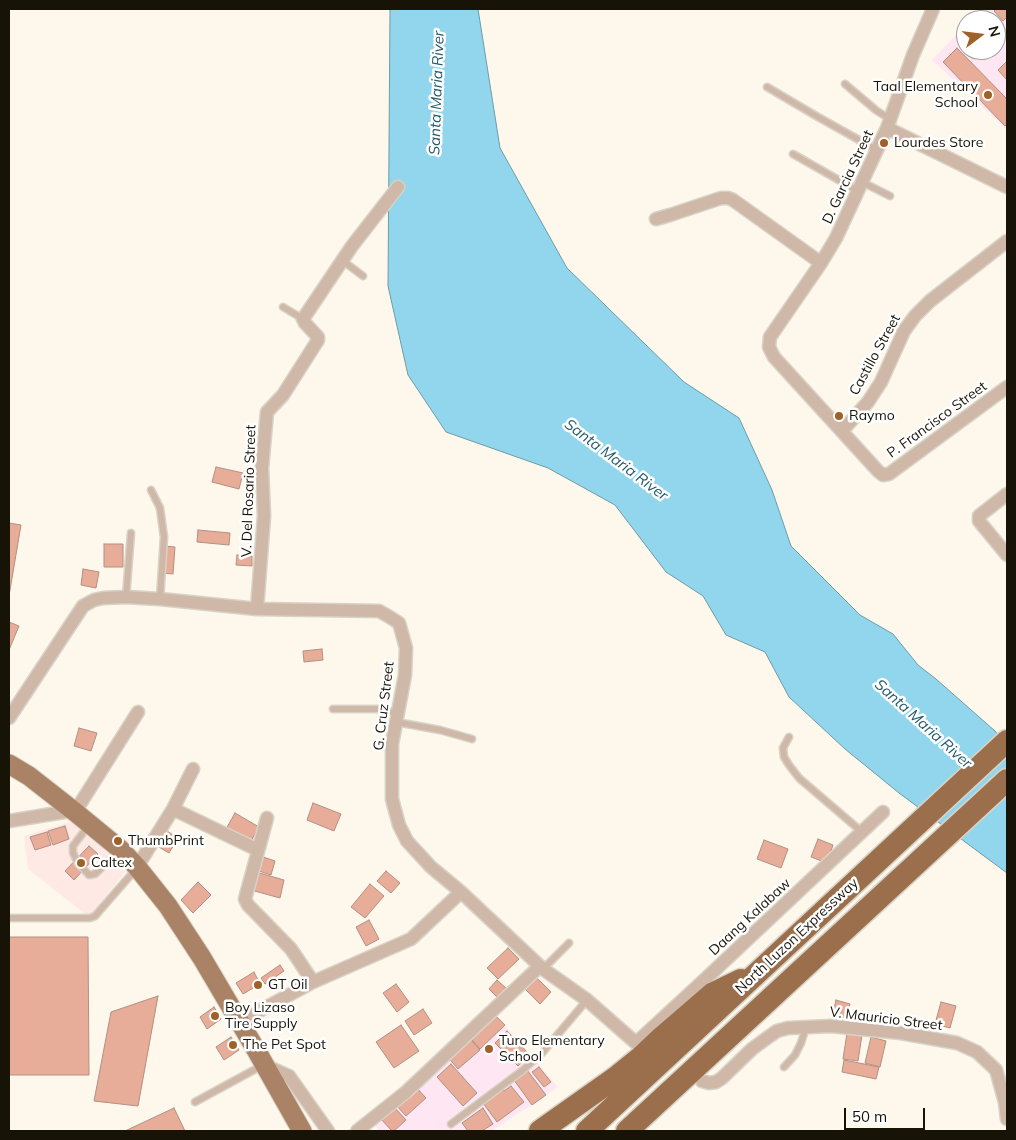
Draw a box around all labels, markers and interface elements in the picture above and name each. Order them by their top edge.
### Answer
north arrow [956,10,1006,60]
text: N [984,24,1005,39]
water label: Santa Maria River [426,30,448,156]
place label: Taal Elementary School [873,79,978,111]
marker: Taal Elementary School [982,89,994,101]
street label: D. Garcia Street [819,127,877,227]
place label: Lourdes Store [894,135,983,151]
marker: Lourdes Store [878,137,890,149]
street label: Castillo Street [846,312,904,398]
street label: P. Francisco Street [884,378,990,462]
place label: Raymo [849,408,895,424]
marker: Raymo [833,410,845,422]
water label: Santa Maria River [561,415,671,505]
street label: V. Del Rosario Street [238,424,260,558]
street label: G. Cruz Street [370,661,398,751]
water label: Santa Maria River [871,676,975,772]
place label: ThumbPrint [128,833,204,849]
marker: ThumbPrint [112,835,124,847]
place label: Caltex [91,855,132,871]
marker: Caltex [75,857,87,869]
street label: Daang Kalabaw [706,875,794,959]
street label: North Luzon Expressway [732,875,862,997]
place label: GT Oil [268,977,308,993]
marker: GT Oil [252,979,264,991]
place label: Boy Lizaso Tire Supply [225,1000,297,1032]
street label: V. Mauricio Street [829,1004,943,1034]
marker: Boy Lizaso Tire Supply [209,1010,221,1022]
place label: Turo Elementary School [499,1033,605,1066]
place label: The Pet Spot [243,1037,326,1053]
marker: The Pet Spot [227,1039,239,1051]
marker: Turo Elementary School [483,1043,495,1055]
scale bar [846,1098,927,1130]
text: 50 m [852,1107,887,1126]

